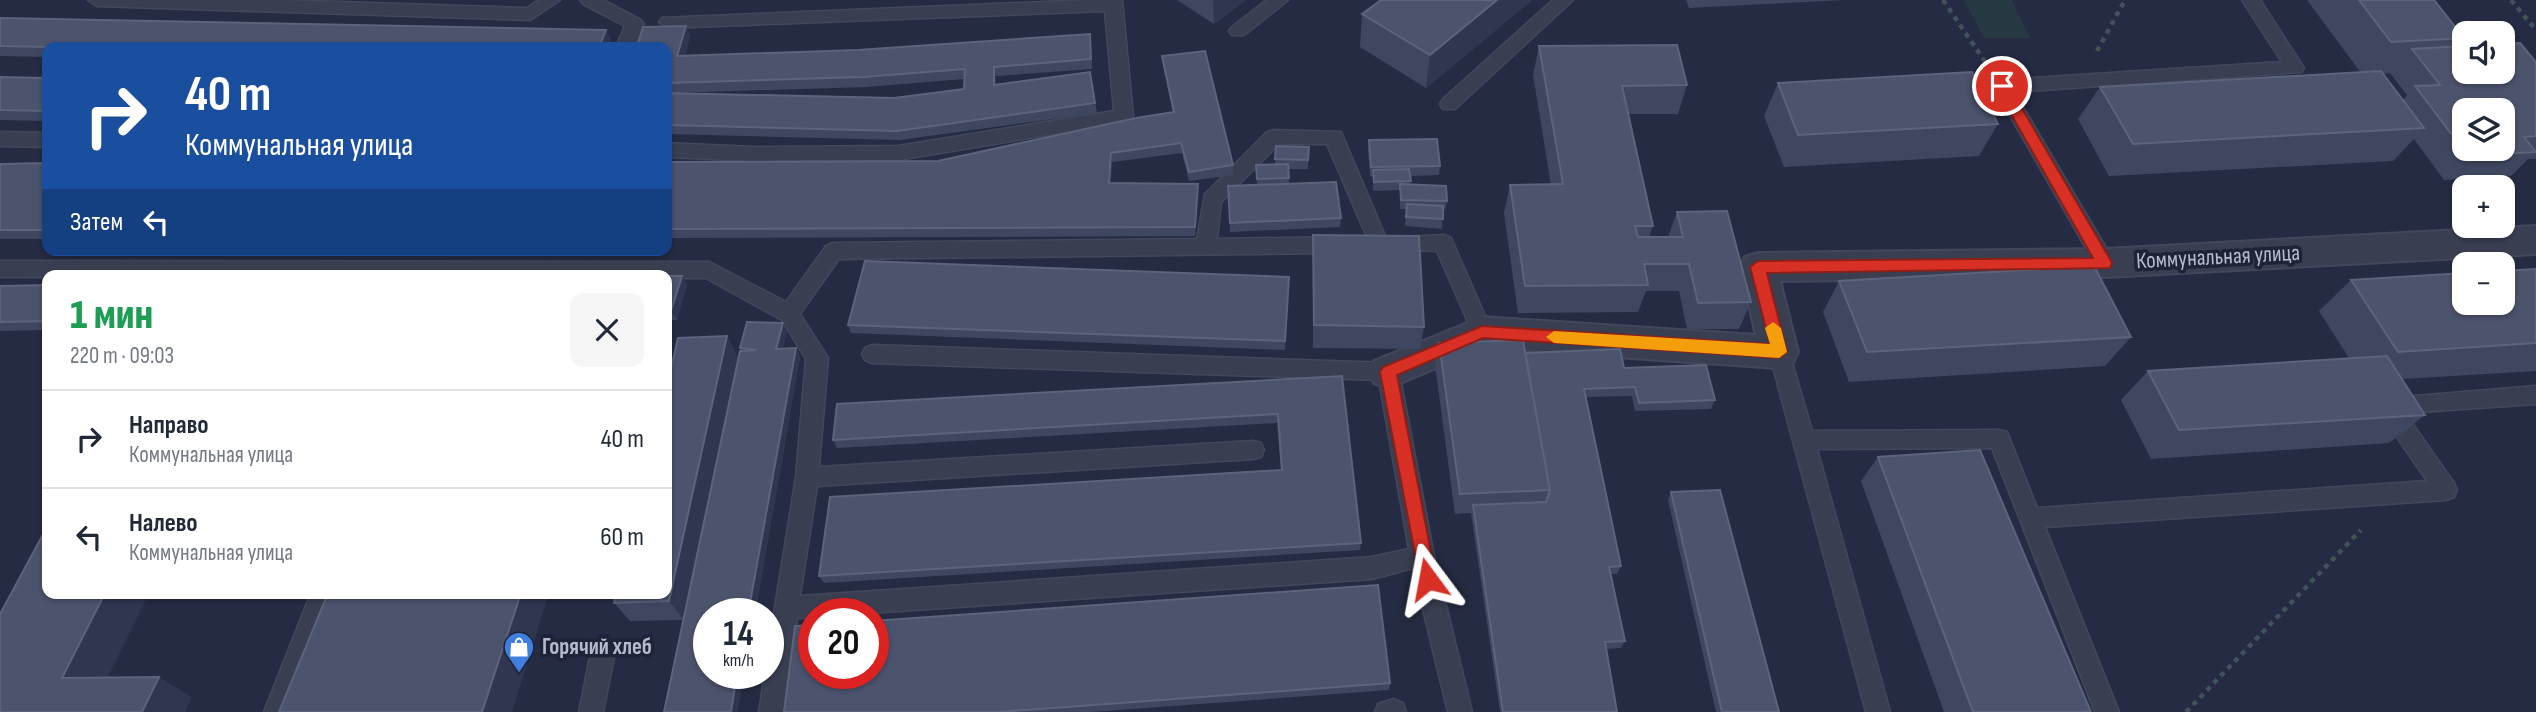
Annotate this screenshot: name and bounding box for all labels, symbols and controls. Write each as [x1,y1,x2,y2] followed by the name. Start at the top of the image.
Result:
[2452,21,2515,315] map controls
[2452,21,2515,84] button: sound
[1972,56,2032,116] pin
[185,66,271,125] text: 40 m
[1983,67,2021,105] icon: arrive
[70,70,161,161] icon: right
[2452,98,2515,161] button: layers
[185,126,413,165] text: Коммунальная улица
[2452,175,2515,238] button: +
[137,203,175,241] icon: left
[70,207,123,238] text: Затем
[2135,239,2301,275] street label: Коммунальная улица
[2452,252,2515,315] button: −
[70,290,153,341] text: 1 мин
[570,293,644,367] button: close
[70,342,174,370] text: 220 m · 09:03
[129,410,208,441] text: Направо
[70,420,108,458] icon: right
[601,424,644,455] text: 40 m
[129,441,293,469] text: Коммунальная улица
[129,508,198,539] text: Налево
[70,518,108,556] icon: left
[600,522,644,553] text: 60 m
[129,539,293,567] text: Коммунальная улица
[1391,542,1465,616] position arrow
[798,598,889,689] speed limit sign: 20
[723,613,754,656] text: 14
[502,630,536,674] shop icon: Горячий хлеб
[542,633,652,661] place label: Горячий хлеб
[723,650,754,671] text: km/h

